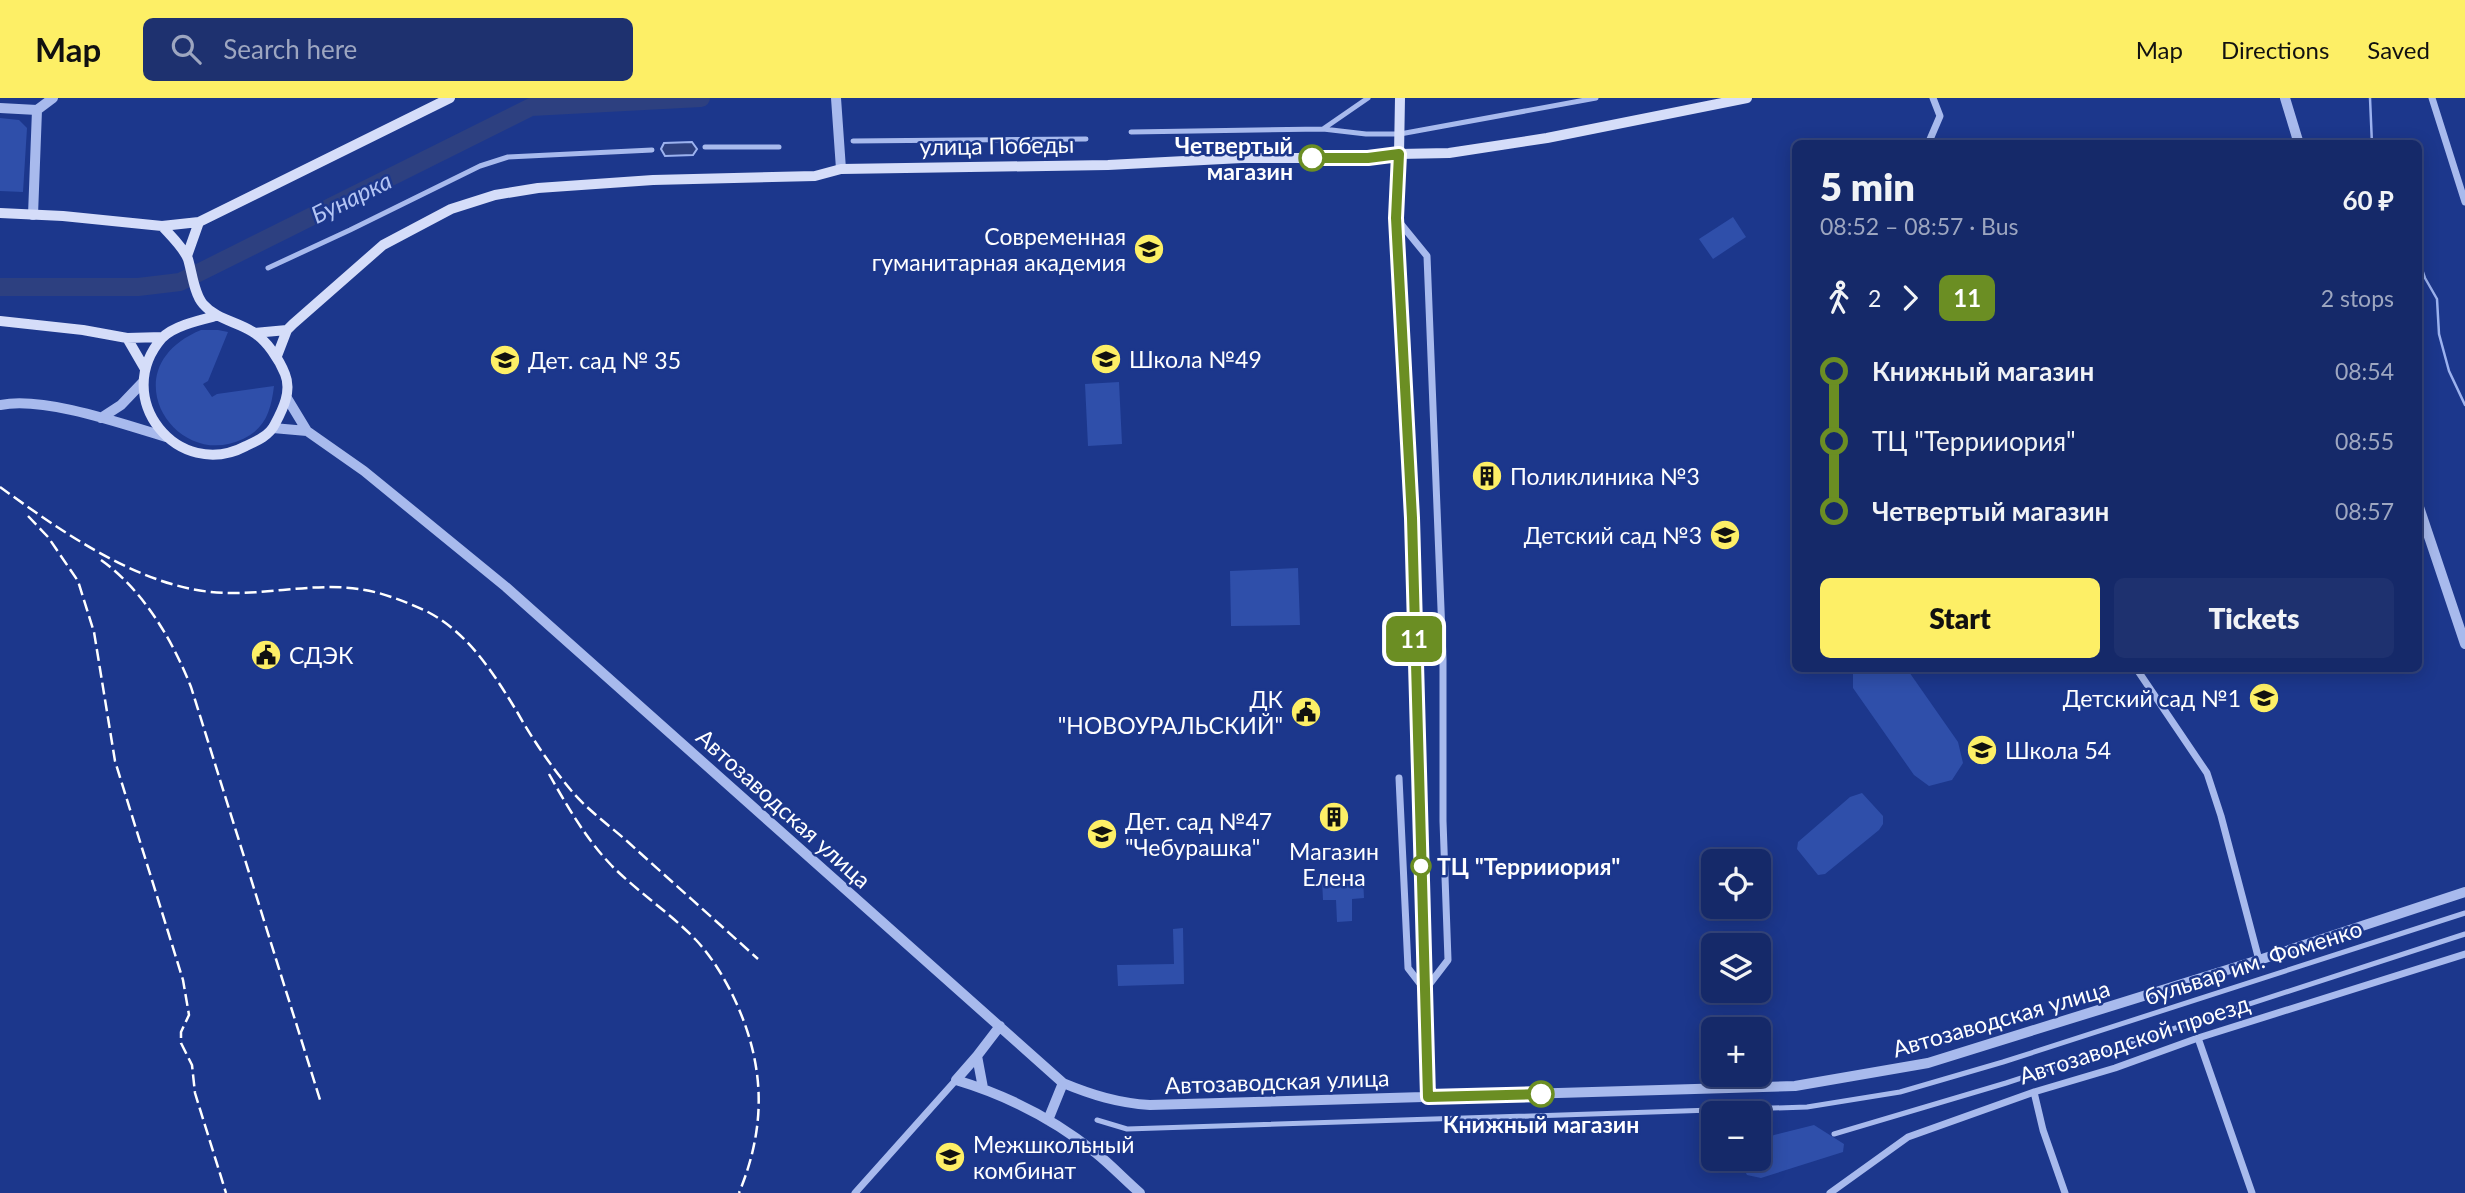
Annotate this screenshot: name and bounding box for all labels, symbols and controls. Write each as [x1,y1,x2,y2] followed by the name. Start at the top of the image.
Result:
[143,18,633,81] search box
[35,29,101,69] text: Map
[167,30,205,68] icon: search
[223,33,357,65] text: Search here
[2136,35,2183,64] text: Map
[2221,35,2329,64] text: Directions
[2367,35,2430,64] text: Saved
[919,130,1075,160] street label: улица Победы
[1175,131,1293,185] place label: Четвертый магазин
[1299,145,1325,171] marker: Четвертый магазин
[1820,163,1915,209] text: 5 min
[306,165,396,229] water label: Бунарка
[2342,184,2394,216] text: 60 ₽
[1820,212,2019,240] text: 08:52 – 08:57 · Bus
[872,222,1126,276] place label: Современная гуманитарная академия
[1132,232,1166,266] school or university icon: Современная гуманитарная академия
[1820,279,1858,317] icon: walk
[1891,279,1929,317] icon: forward
[1953,283,1981,312] text: 11
[1868,284,1881,312] text: 2
[2321,284,2394,312] text: 2 stops
[1089,342,1123,376] school or university icon: Школа №49
[488,343,522,377] school or university icon: Дет. сад № 35
[1129,345,1262,373] place label: Школа №49
[528,346,681,374] place label: Дет. сад № 35
[1872,355,2094,387] text: Книжный магазин
[2335,357,2394,385] text: 08:54
[1872,425,2076,457] text: ТЦ "Террииория"
[2335,427,2394,455] text: 08:55
[1470,459,1504,493] building icon: Поликлиника №3
[1510,462,1700,490] place label: Поликлиника №3
[1872,495,2109,527] text: Четвертый магазин
[2335,497,2394,525] text: 08:57
[1708,518,1742,552] school or university icon: Детский сад №3
[1524,521,1702,549] place label: Детский сад №3
[1820,578,2100,658] button: Start
[2114,578,2394,658] button: Tickets
[1382,616,1446,662] line badge: 11
[1400,624,1428,653] text: 11
[249,638,283,672] public building icon: СДЭК
[289,641,354,669] place label: СДЭК
[2247,681,2281,715] school or university icon: Детский сад №1
[2063,684,2241,712] place label: Детский сад №1
[1058,685,1284,739] place label: ДК "НОВОУРАЛЬСКИЙ"
[1289,695,1323,729] public building icon: ДК "НОВОУРАЛЬСКИЙ"
[691,722,877,894] street label: Автозаводская улица
[1965,733,1999,767] school or university icon: Школа 54
[2005,736,2111,764] place label: Школа 54
[1317,800,1351,834] building icon: Магазин Елена
[1125,807,1272,861] place label: Дет. сад №47 "Чебурашка"
[1085,817,1119,851] school or university icon: Дет. сад №47 "Чебурашка"
[1289,837,1379,891] place label: Магазин Елена
[1701,849,1771,1171] map controls
[1701,849,1771,919] button: locate
[1437,852,1620,880] place label: ТЦ "Террииория"
[1411,856,1431,876] marker: ТЦ "Террииория"
[2141,914,2365,1010] street label: бульвар им. Фоменко
[1701,933,1771,1003] button: layers
[1889,974,2113,1062] street label: Автозаводская улица
[2015,989,2253,1089] street label: Автозаводской проезд
[1701,1017,1771,1087] button: +
[1164,1063,1390,1099] street label: Автозаводская улица
[1528,1081,1554,1107] marker: Книжный магазин
[1701,1101,1771,1171] button: −
[1443,1110,1639,1138] place label: Книжный магазин
[973,1130,1134,1184] place label: Межшкольный комбинат
[933,1140,967,1174] school or university icon: Межшкольный комбинат

